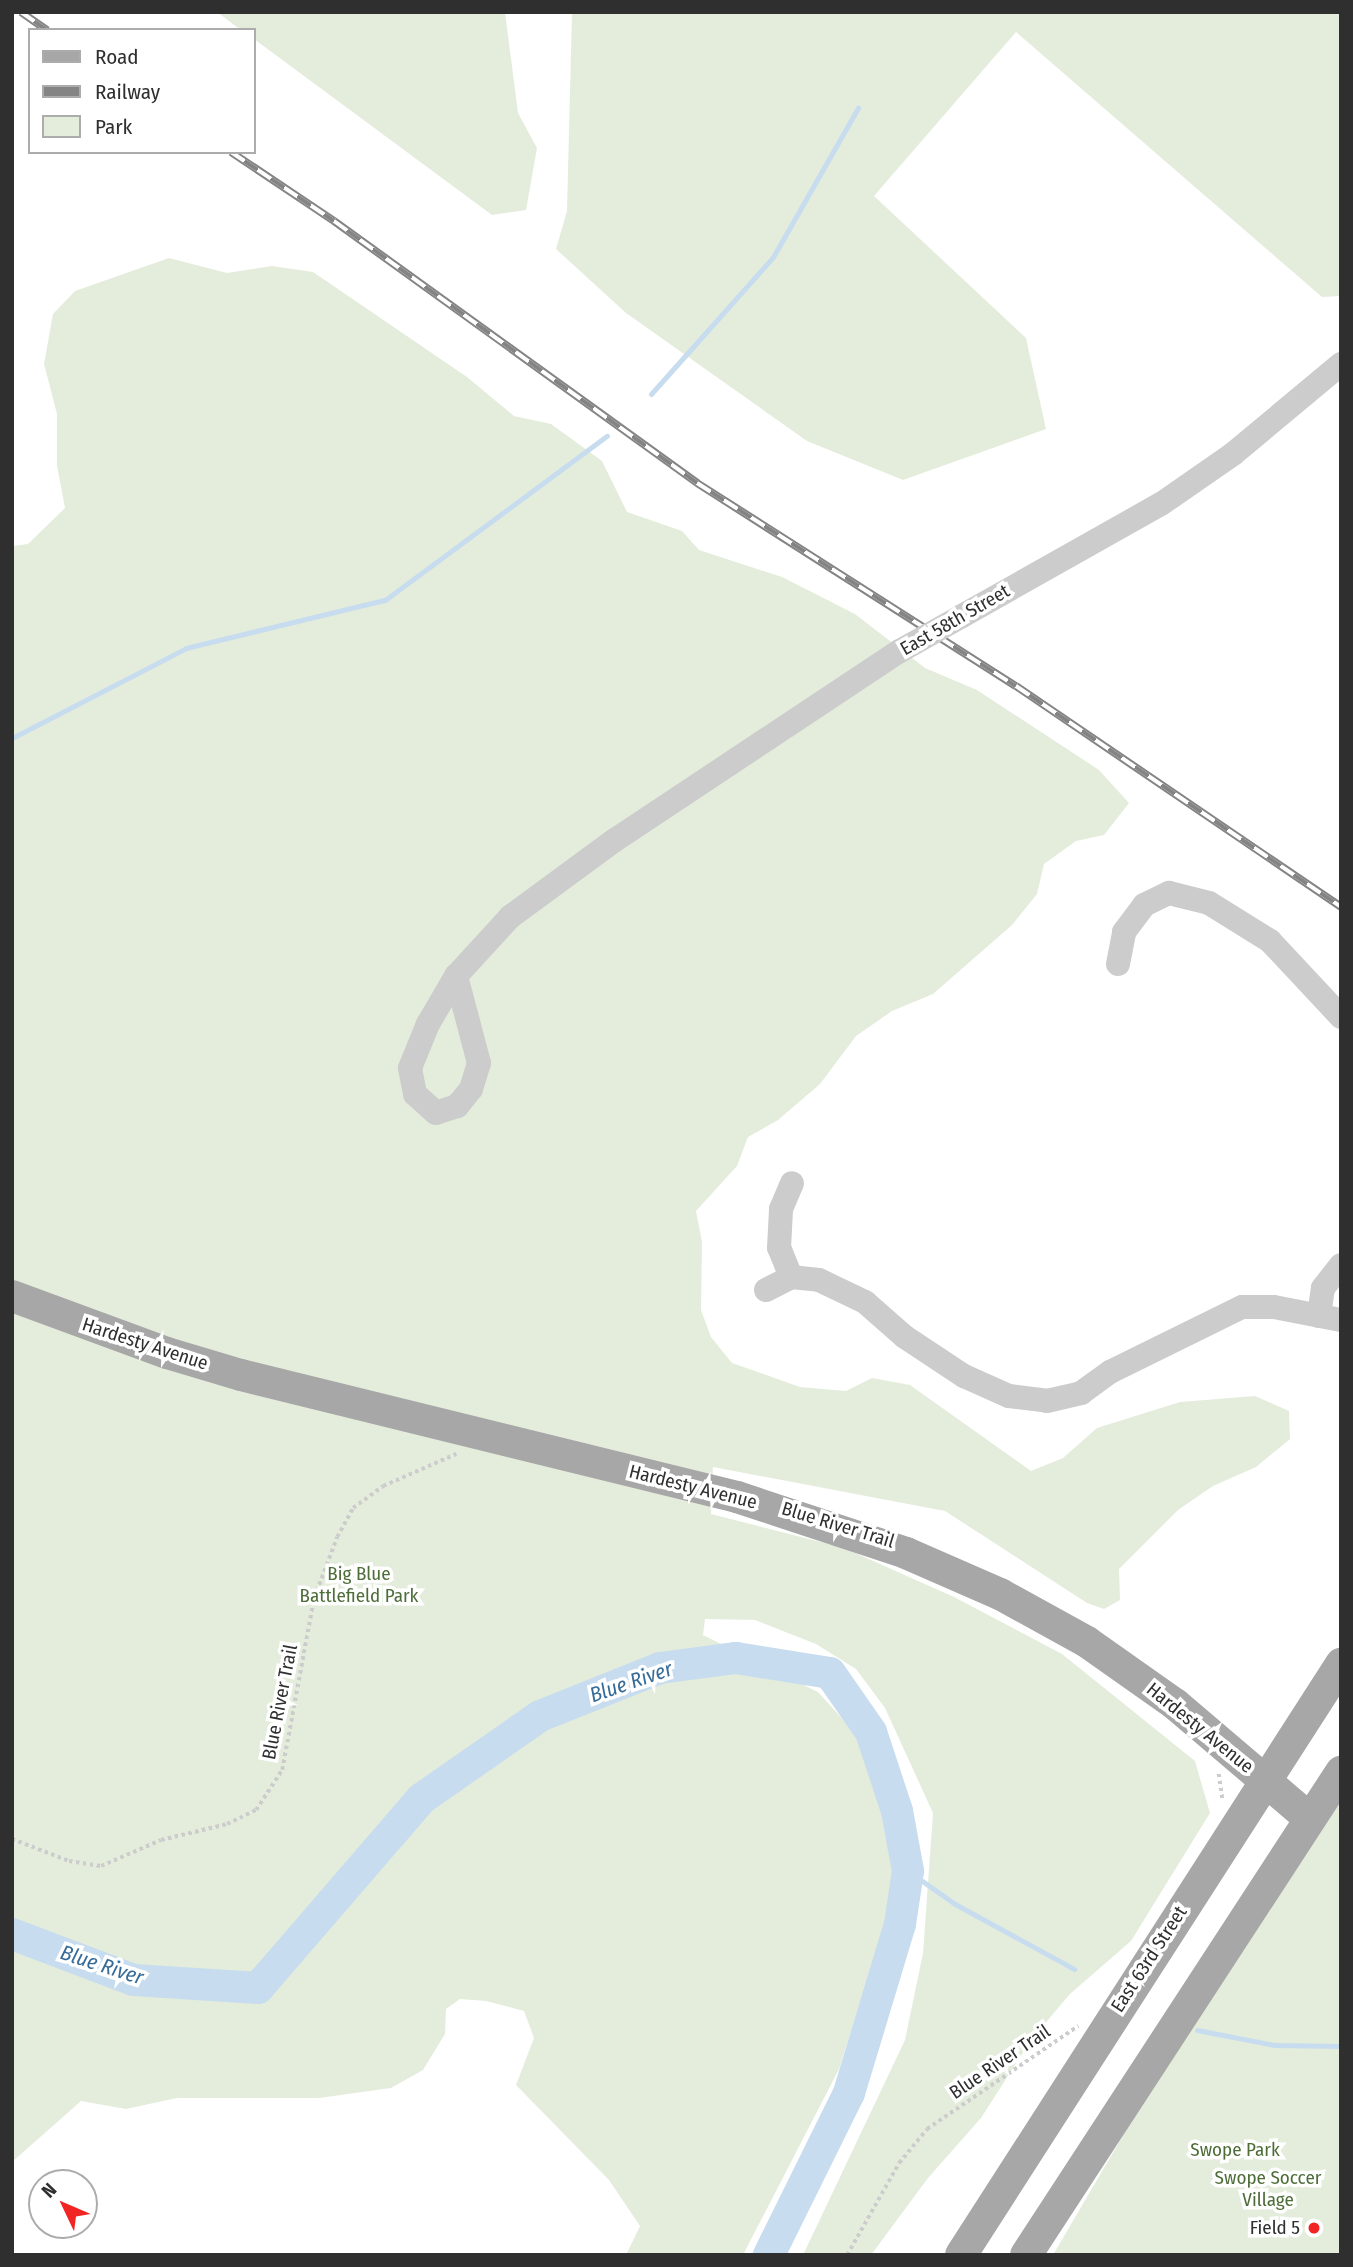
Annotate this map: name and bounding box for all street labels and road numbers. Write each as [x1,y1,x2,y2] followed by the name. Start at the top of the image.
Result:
[896,580,1014,660] street label: East 58th Street
[79,1313,211,1375] street label: Hardesty Avenue
[627,1460,759,1514] street label: Hardesty Avenue
[779,1497,897,1553] street label: Blue River Trail
[258,1643,302,1761] street label: Blue River Trail
[1142,1678,1258,1778] street label: Hardesty Avenue
[1106,1902,1192,2016] street label: East 63rd Street
[945,2020,1055,2104] street label: Blue River Trail

